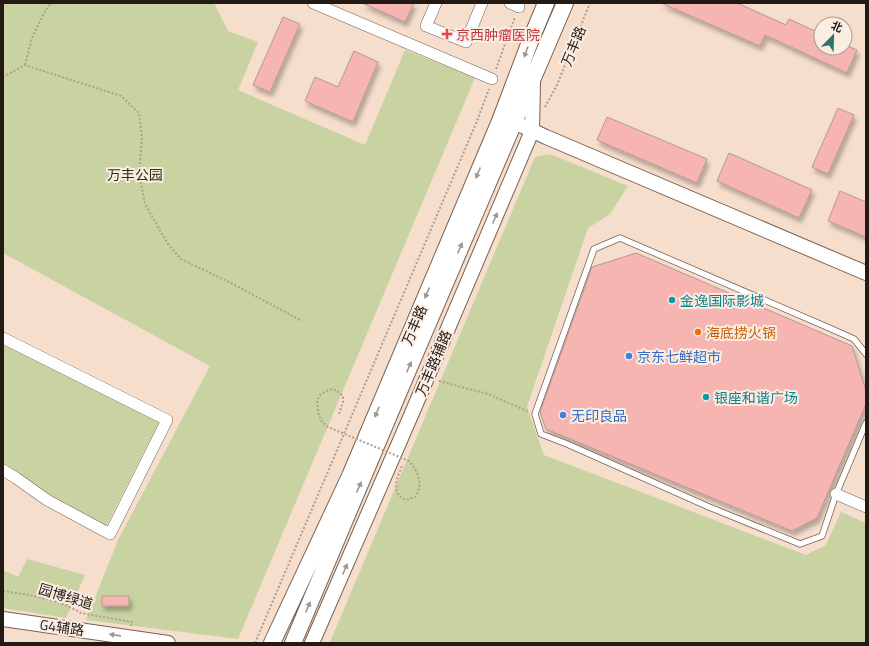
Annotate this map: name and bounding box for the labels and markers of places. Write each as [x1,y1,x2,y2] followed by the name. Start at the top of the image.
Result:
[456,24,540,45] place label: 京西肿瘤医院
[441,28,453,40] marker: 京西肿瘤医院
[680,290,764,311] place label: 金逸国际影城
[667,295,677,305] marker: 金逸国际影城
[706,322,776,343] place label: 海底捞火锅
[693,327,703,337] marker: 海底捞火锅
[637,346,721,367] place label: 京东七鲜超市
[624,351,634,361] marker: 京东七鲜超市
[714,387,798,408] place label: 银座和谐广场
[701,392,711,402] marker: 银座和谐广场
[571,405,627,426] place label: 无印良品
[558,410,568,420] marker: 无印良品

